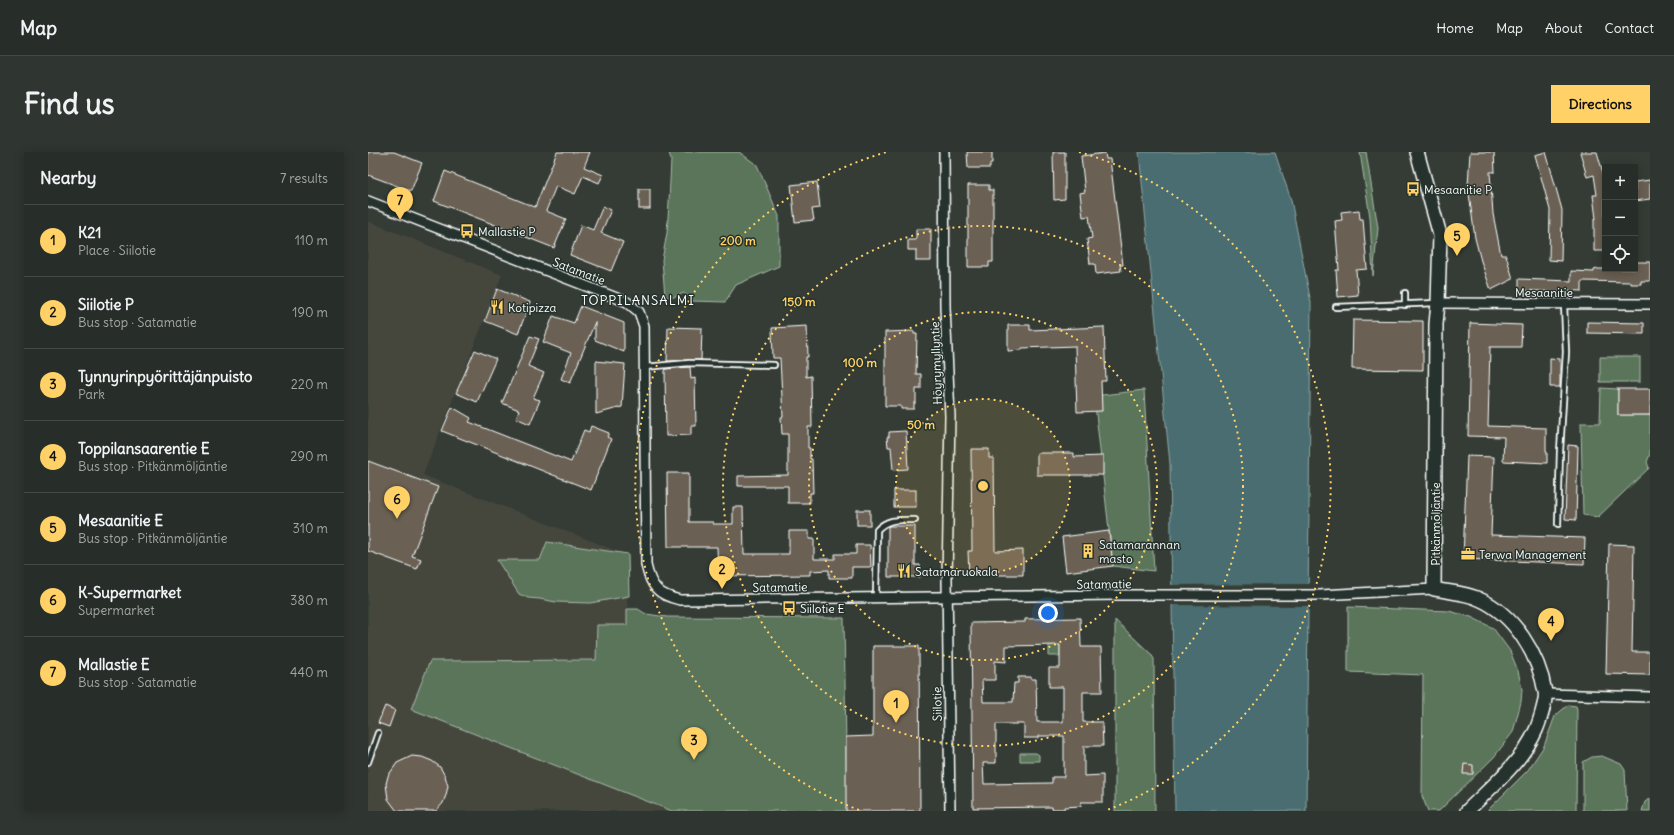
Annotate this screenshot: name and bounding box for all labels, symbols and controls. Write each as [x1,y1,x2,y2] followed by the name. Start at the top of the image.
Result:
[20,16,57,40] text: Map
[1436,19,1474,37] text: Home
[1496,19,1523,37] text: Map
[1545,19,1583,37] text: About
[1605,19,1654,37] text: Contact
[1551,85,1650,123] button: Directions
[24,86,115,122] text: Find us
[1602,164,1638,272] map controls
[1602,164,1638,200] button: +
[40,167,96,189] text: Nearby
[280,170,328,187] text: 7 results
[1405,181,1421,197] bus stop icon: Mesaanitie P
[1424,182,1492,197] place label: Mesaanitie P
[387,187,413,220] pin: 7
[1602,200,1638,236] button: −
[78,223,101,242] text: K21
[459,223,475,239] bus stop icon: Mallastie P
[1444,223,1470,256] pin: 5
[478,224,535,239] place label: Mallastie P
[50,232,56,249] text: 1
[295,232,328,249] text: 110 m
[720,233,756,248] text: 200 m
[1602,236,1638,272] button: locate
[78,242,156,259] text: Place · Siilotie
[551,254,607,288] street label: Satamatie
[1515,285,1573,300] street label: Mesaanitie
[581,292,695,309] district label: TOPPILANSALMI
[783,294,816,309] text: 150 m
[78,295,134,314] text: Siilotie P
[489,299,505,315] restaurant icon: Kotipizza
[508,300,557,315] place label: Kotipizza
[49,304,57,321] text: 2
[292,304,328,321] text: 190 m
[78,314,197,331] text: Bus stop · Satamatie
[927,321,945,405] street label: Höyrymyllyntie
[843,355,877,370] text: 100 m
[78,367,253,386] text: Tynnyrinpyörittäjänpuisto
[49,376,57,393] text: 3
[291,376,328,393] text: 220 m
[78,386,105,403] text: Park
[907,417,936,432] text: 50 m
[78,439,209,458] text: Toppilansaarentie E
[49,448,57,465] text: 4
[290,448,328,465] text: 290 m
[78,458,227,475] text: Bus stop · Pitkänmöljäntie
[976,479,990,493] centre of rings
[1428,482,1443,566] street label: Pitkänmöljäntie
[384,486,410,519] pin: 6
[78,511,163,530] text: Mesaanitie E
[49,520,57,537] text: 5
[293,520,328,537] text: 310 m
[78,530,227,547] text: Bus stop · Pitkänmöljäntie
[1099,537,1180,566] place label: Satamarannan masto
[1080,543,1096,559] building icon: Satamarannan masto
[1460,546,1476,562] office icon: Terwa Management
[1479,547,1586,562] place label: Terwa Management
[709,556,735,589] pin: 2
[896,563,912,579] restaurant icon: Satamaruokala
[915,564,998,579] place label: Satamaruokala
[1076,576,1132,592] street label: Satamatie
[752,579,808,595] street label: Satamatie
[78,583,181,602] text: K-Supermarket
[49,592,57,609] text: 6
[290,592,328,609] text: 380 m
[781,600,797,616] bus stop icon: Siilotie E
[800,601,845,616] place label: Siilotie E
[78,602,155,619] text: Supermarket
[1038,603,1058,623] your location
[1538,608,1564,641] pin: 4
[78,655,150,674] text: Mallastie E
[50,664,56,681] text: 7
[290,664,328,681] text: 440 m
[78,674,197,691] text: Bus stop · Satamatie
[929,687,945,721] street label: Siilotie
[883,690,909,723] pin: 1
[681,727,707,760] pin: 3

